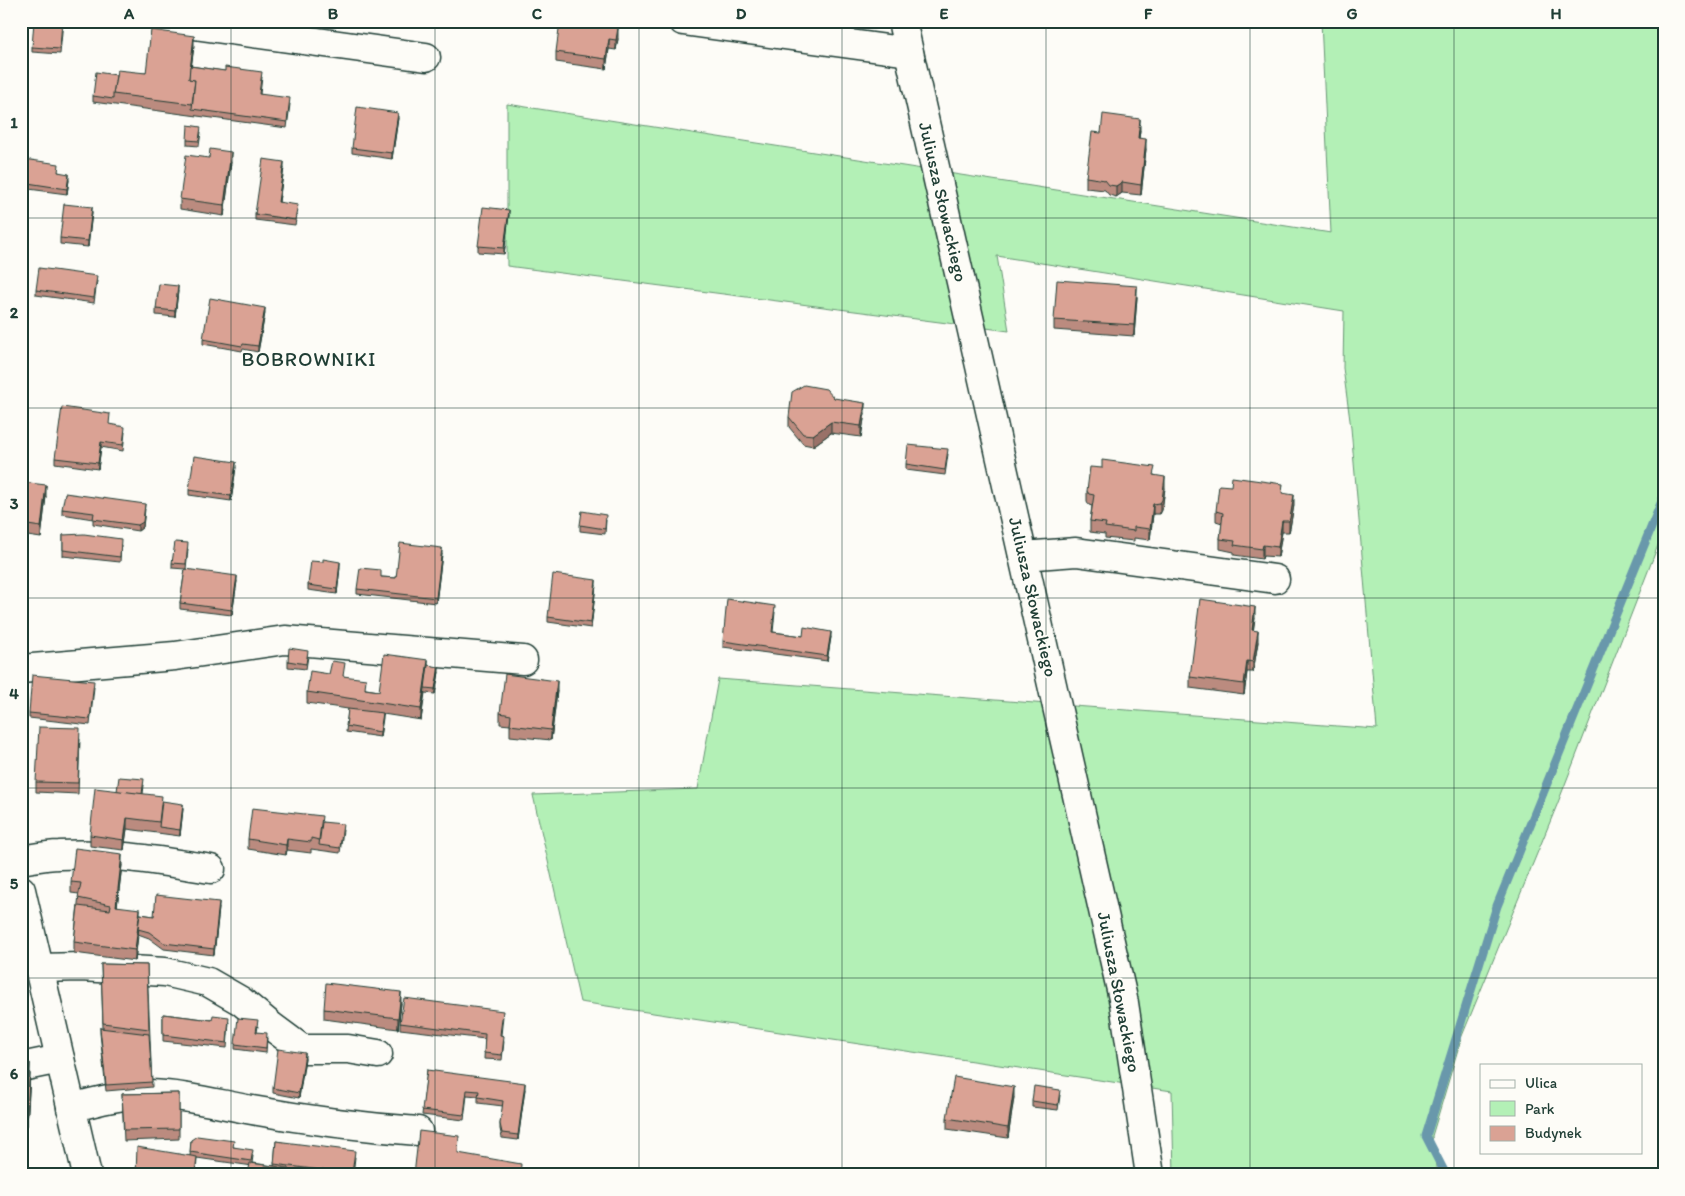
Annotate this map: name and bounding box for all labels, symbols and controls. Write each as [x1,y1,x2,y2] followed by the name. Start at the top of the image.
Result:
[123,4,135,23] text: A
[328,4,339,23] text: B
[532,4,543,23] text: C
[736,4,747,23] text: D
[940,4,949,23] text: E
[1144,4,1153,23] text: F
[1346,4,1358,23] text: G
[1550,4,1562,23] text: H
[10,113,18,132] text: 1
[914,120,972,284] street label: Juliusza Słowackiego
[10,303,19,322] text: 2
[241,347,377,371] district label: BOBROWNIKI
[10,494,19,513] text: 3
[1004,515,1062,679] street label: Juliusza Słowackiego
[9,684,19,703] text: 4
[10,874,19,893] text: 5
[1093,910,1145,1074] street label: Juliusza Słowackiego
[10,1064,19,1083] text: 6
[1480,1064,1642,1154] legend
[1525,1074,1558,1092] text: Ulica
[1525,1100,1555,1118] text: Park
[1525,1124,1582,1142] text: Budynek

